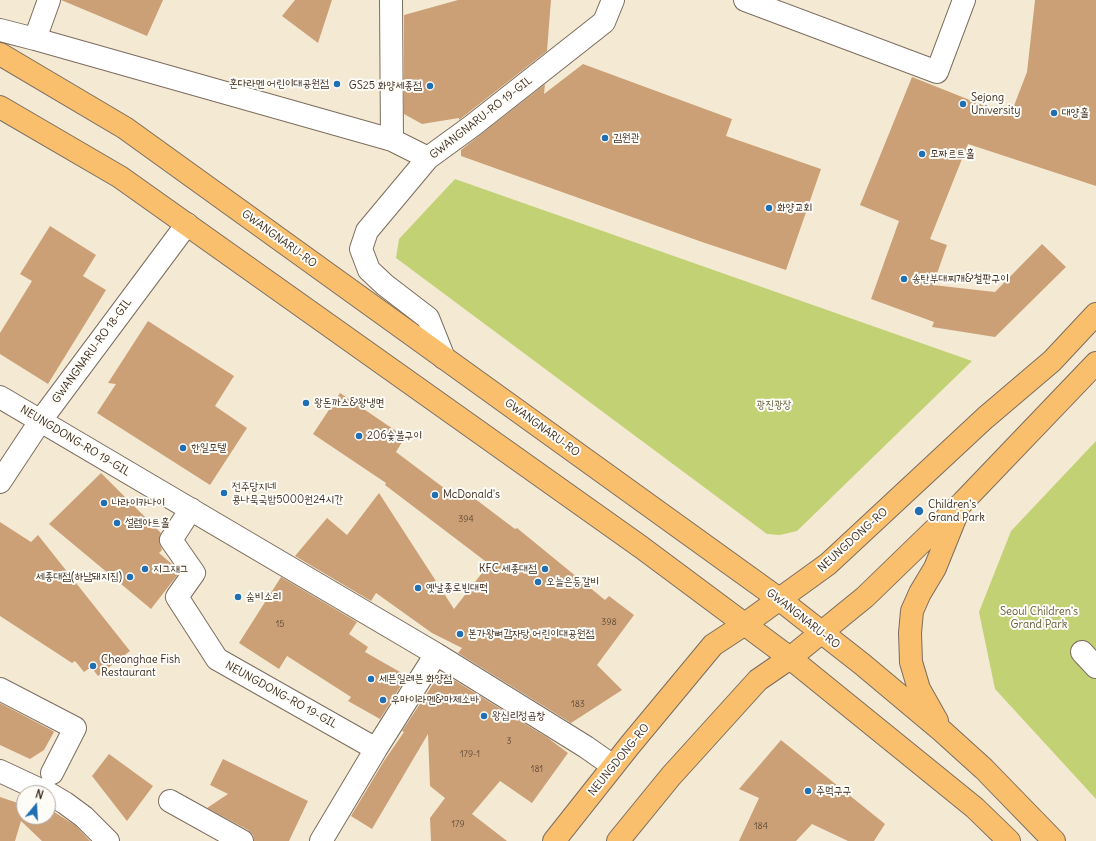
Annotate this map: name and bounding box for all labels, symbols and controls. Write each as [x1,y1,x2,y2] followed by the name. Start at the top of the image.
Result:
[427,74,535,162] street label: GWANGNARU-RO 19-GIL
[229,77,329,91] place label: 혼다라멘 어린이대공원점
[332,79,342,89] marker: 혼다라멘 어린이대공원점
[349,79,422,93] place label: GS25 화양세종점
[425,81,435,91] marker: GS25 화양세종점
[971,91,1020,117] place label: Sejong University
[958,99,968,109] marker: Sejong University
[1062,106,1089,120] place label: 대양홀
[1049,108,1059,118] marker: 대양홀
[613,131,640,145] place label: 김원관
[600,133,610,143] marker: 김원관
[930,147,974,161] place label: 모짜르트홀
[917,149,927,159] marker: 모짜르트홀
[777,201,812,215] place label: 화양교회
[764,203,774,213] marker: 화양교회
[239,207,319,271] street label: GWANGNARU-RO
[912,272,1009,286] place label: 송탄부대찌개&철판구이
[899,274,909,284] marker: 송탄부대찌개&철판구이
[50,296,134,406] street label: GWANGNARU-RO 18-GIL
[314,396,384,410] place label: 왕돈까스&왕냉면
[502,396,582,460] street label: GWANGNARU-RO
[301,398,311,408] marker: 왕돈까스&왕냉면
[756,398,792,412] park label: 광진광장
[18,403,132,479] street label: NEUNGDONG-RO 19-GIL
[367,429,422,443] place label: 206숯불구이
[354,431,364,441] marker: 206숯불구이
[191,441,226,455] place label: 한일모텔
[178,443,188,453] marker: 한일모텔
[232,480,343,506] place label: 전주당지네 콩나묵국밥5000원24시간
[219,488,229,498] marker: 전주당지네 콩나묵국밥5000원24시간
[443,488,500,502] place label: McDonald's
[430,490,440,500] marker: McDonald's
[112,496,165,510] place label: 나라이카나이
[99,498,109,508] marker: 나라이카나이
[928,498,985,524] place label: Children's Grand Park
[815,505,891,575] street label: NEUNGDONG-RO
[913,505,925,517] marker: Children's Grand Park
[458,514,474,524] house number: 394
[125,516,169,530] place label: 설렘아트홀
[112,518,122,528] marker: 설렘아트홀
[153,562,188,576] place label: 지그재그
[479,562,537,576] place label: KFC 세종대점
[140,564,150,574] marker: 지그재그
[540,564,550,574] marker: KFC 세종대점
[36,570,122,584] place label: 세종대점(하남돼지집)
[125,572,135,582] marker: 세종대점(하남돼지집)
[546,575,599,589] place label: 오늘은등갈비
[533,577,543,587] marker: 오늘은등갈비
[426,581,488,595] place label: 옛날종로빈대떡
[413,583,423,593] marker: 옛날종로빈대떡
[764,586,842,652] street label: GWANGNARU-RO
[246,590,281,604] place label: 숨비소리
[233,592,243,602] marker: 숨비소리
[1000,605,1078,631] park label: Seoul Children's Grand Park
[601,617,617,627] house number: 398
[276,619,284,629] house number: 15
[468,627,595,641] place label: 본가왕뼈감자탕 어린이대공원점
[455,629,465,639] marker: 본가왕뼈감자탕 어린이대공원점
[101,653,180,679] place label: Cheonghae Fish Restaurant
[223,659,339,731] street label: NEUNGDONG-RO 19-GIL
[88,661,98,671] marker: Cheonghae Fish Restaurant
[379,672,452,686] place label: 세븐일레븐 화양점
[366,674,376,684] marker: 세븐일레븐 화양점
[391,693,479,707] place label: 우마이라멘&마제소바
[378,695,388,705] marker: 우마이라멘&마제소바
[571,699,585,709] house number: 183
[492,709,545,723] place label: 왕십리정곱창
[479,711,489,721] marker: 왕십리정곱창
[586,721,652,799] street label: NEUNGDONG-RO
[506,736,512,746] house number: 3
[460,749,480,759] house number: 179-1
[531,764,543,774] house number: 181
[816,784,851,798] place label: 주먹구구
[16,785,56,825] north arrow
[803,786,813,796] marker: 주먹구구
[34,787,45,802] text: N
[451,819,465,829] house number: 179
[754,821,768,831] house number: 184

